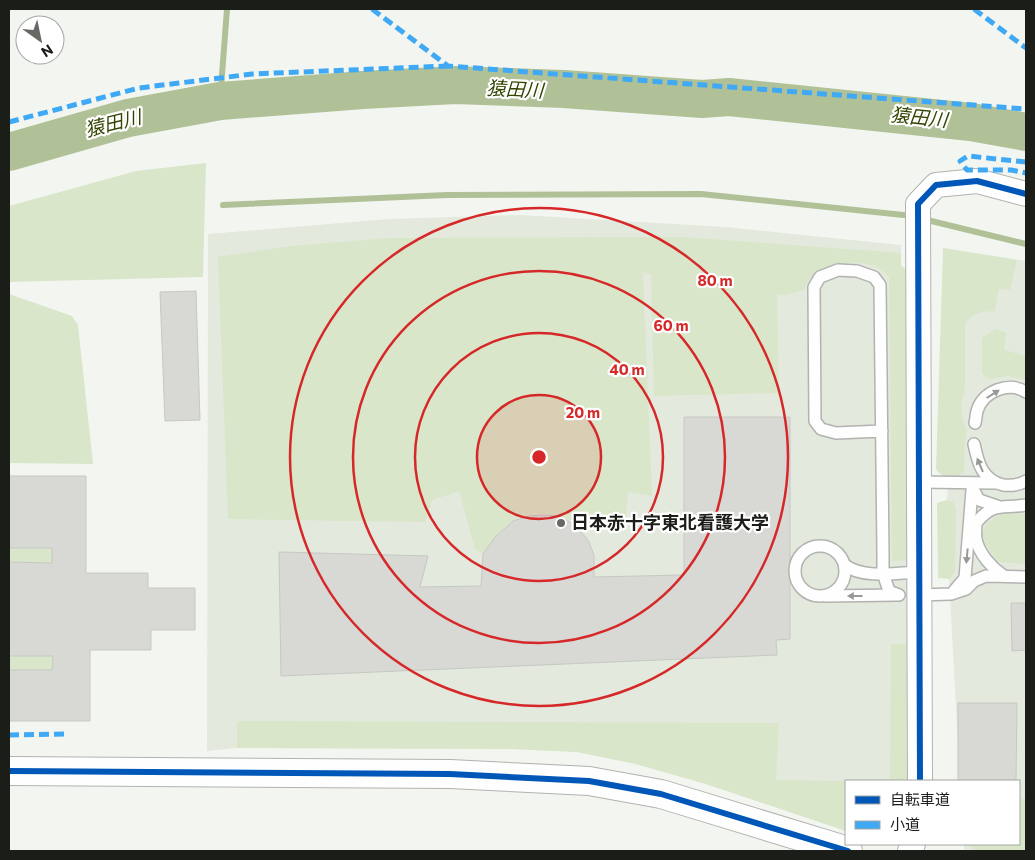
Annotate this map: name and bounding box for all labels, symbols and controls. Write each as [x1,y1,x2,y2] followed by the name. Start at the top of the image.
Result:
[15,15,65,65] north arrow
[38,41,56,61] text: N
[486,76,546,102] water label: 猿田川
[889,102,951,131] water label: 猿田川
[82,104,145,141] water label: 猿田川
[697,271,733,289] text: 80 m
[653,316,689,334] text: 60 m
[609,360,645,378] text: 40 m
[986,389,999,398] one-way arrow
[566,403,600,421] text: 20 m
[530,448,548,466] centre of rings
[976,458,984,472] one-way arrow
[571,511,769,533] place label: 日本赤十字東北看護大学
[555,517,567,529] marker: 日本赤十字東北看護大学
[962,548,970,564] one-way arrow
[847,592,863,600] one-way arrow
[845,780,1020,845] legend
[890,790,950,808] text: 自転車道
[890,815,920,833] text: 小道

